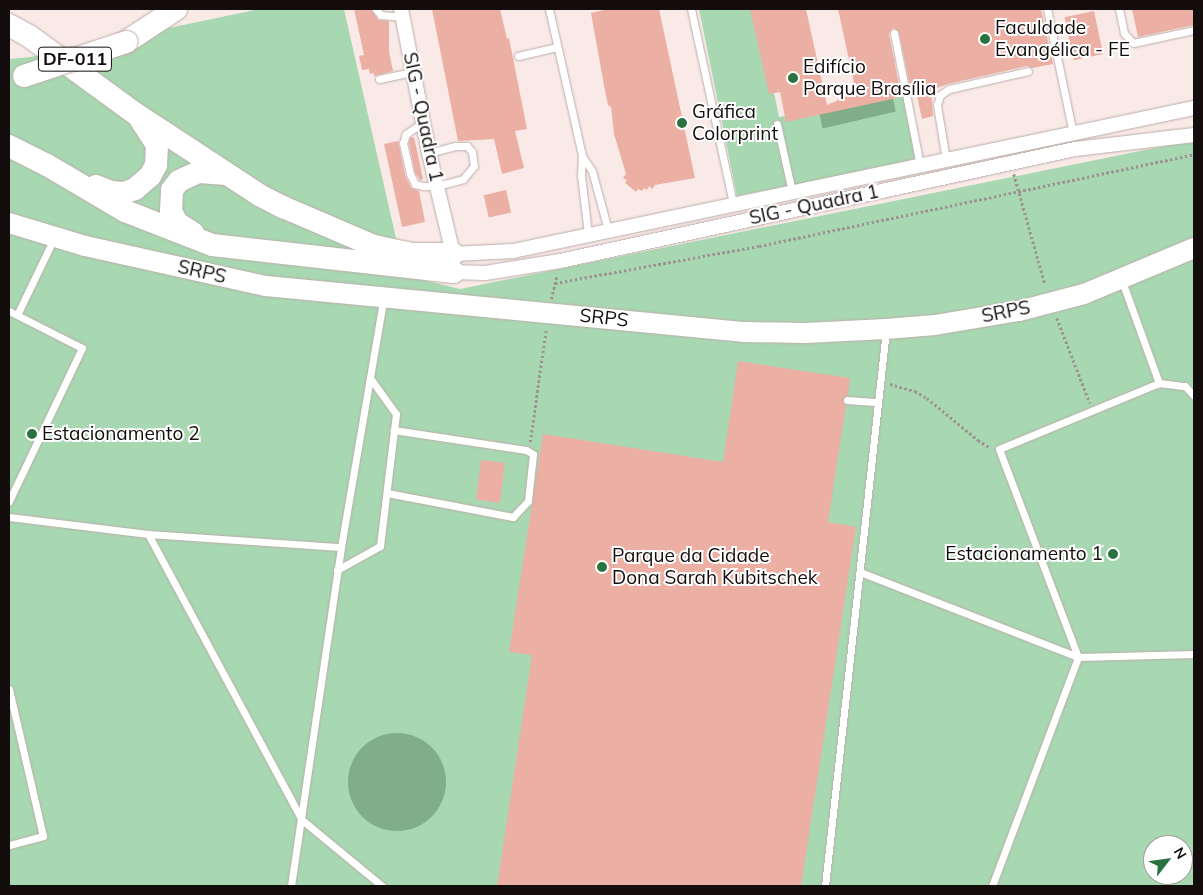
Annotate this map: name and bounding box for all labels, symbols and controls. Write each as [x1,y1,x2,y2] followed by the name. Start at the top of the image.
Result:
[995,17,1130,61] place label: Faculdade Evangélica - FE
[979,33,991,45] marker: Faculdade Evangélica - FE
[38,44,112,74] road number: DF-011
[398,50,448,184] street label: SIG - Quadra 1
[803,56,936,100] place label: Edifício Parque Brasília
[787,72,799,84] marker: Edifício Parque Brasília
[692,101,778,145] place label: Gráfica Colorprint
[676,117,688,129] marker: Gráfica Colorprint
[747,180,881,230] street label: SIG - Quadra 1
[175,255,229,289] street label: SRPS
[980,296,1032,328] street label: SRPS
[578,304,630,332] street label: SRPS
[42,423,200,445] place label: Estacionamento 2
[26,428,38,440] marker: Estacionamento 2
[945,543,1103,565] place label: Estacionamento 1
[612,545,818,589] place label: Parque da Cidade Dona Sarah Kubitschek
[1107,548,1119,560] marker: Estacionamento 1
[596,561,608,573] marker: Parque da Cidade Dona Sarah Kubitschek
[1143,835,1193,885] north arrow
[1170,844,1191,862] text: N

